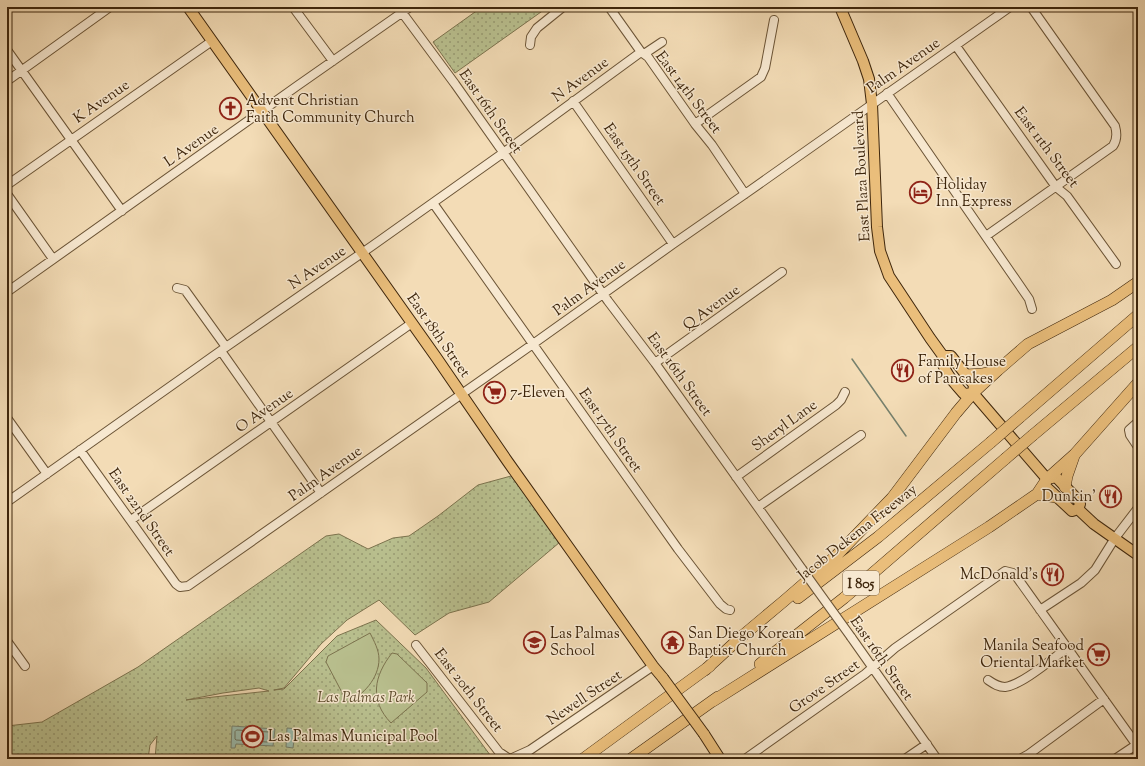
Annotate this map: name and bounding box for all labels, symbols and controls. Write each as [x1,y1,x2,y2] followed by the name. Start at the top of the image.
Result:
[863,33,945,99] street label: Palm Avenue
[650,47,726,139] street label: East 14th Street
[548,53,613,108] street label: N Avenue
[453,65,527,158] street label: East 16th Street
[70,75,134,129] street label: K Avenue
[246,91,415,129] place label: Advent Christian Faith Community Church
[217,96,243,122] church icon: Advent Christian Faith Community Church
[1008,103,1083,193] street label: East 11th Street
[849,109,876,242] street label: East Plaza Boulevard
[598,119,670,210] street label: East 15th Street
[160,120,223,173] street label: L Avenue
[936,175,1012,213] place label: Holiday Inn Express
[908,180,934,206] hotel icon: Holiday Inn Express
[285,241,351,295] street label: N Avenue
[549,255,630,322] street label: Palm Avenue
[679,280,745,336] street label: Q Avenue
[401,289,475,382] street label: East 18th Street
[641,329,716,421] street label: East 16th Street
[918,352,1006,390] place label: Family House of Pancakes
[889,357,915,383] restaurant icon: Family House of Pancakes
[482,379,508,405] supermarket icon: 7-Eleven
[510,383,566,404] place label: 7-Eleven
[232,384,298,439] street label: O Avenue
[573,384,647,477] street label: East 17th Street
[748,395,822,457] street label: Sheryl Lane
[285,441,367,507] street label: Palm Avenue
[103,465,179,561] street label: East 22nd Street
[793,480,922,587] street label: Jacob Dekema Freeway
[1098,483,1124,509] restaurant icon: Dunkin'
[1042,487,1096,508] place label: Dunkin'
[1040,561,1066,587] restaurant icon: McDonald's
[960,565,1038,586] place label: McDonald's
[843,571,879,595] road number: I 805
[844,612,918,705] street label: East 16th Street
[550,624,620,662] place label: Las Palmas School
[688,624,805,662] place label: San Diego Korean Baptist Church
[521,629,547,655] school or university icon: Las Palmas School
[660,629,686,655] temple icon: San Diego Korean Baptist Church
[980,636,1085,674] place label: Manila Seafood Oriental Market
[1086,641,1112,667] supermarket icon: Manila Seafood Oriental Market
[428,645,507,737] street label: East 20th Street
[785,655,864,719] street label: Grove Street
[543,665,627,731] street label: Newell Street
[317,688,415,709] park label: Las Palmas Park
[239,723,265,749] sports icon: Las Palmas Municipal Pool
[268,727,438,748] place label: Las Palmas Municipal Pool

